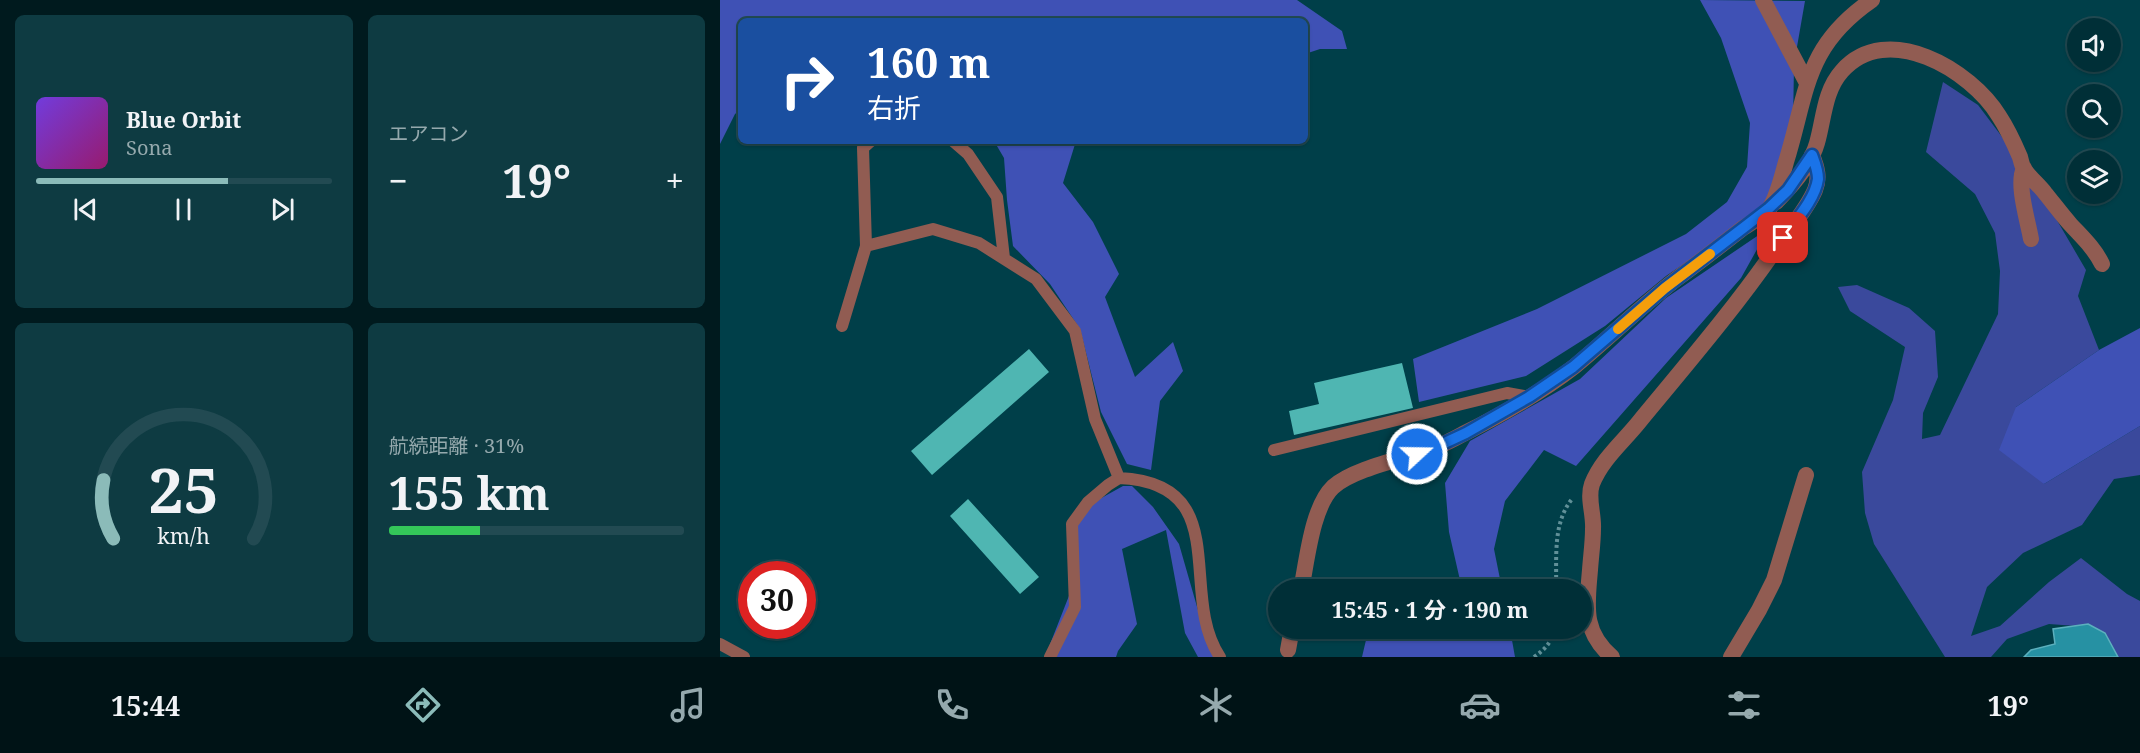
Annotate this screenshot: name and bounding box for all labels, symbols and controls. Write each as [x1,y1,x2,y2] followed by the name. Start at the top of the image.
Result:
[2067,18,2121,204] map controls
[2067,18,2121,72] button: sound
[867,33,991,90] text: 160 m
[768,42,846,120] icon: right
[2067,84,2121,138] button: search
[867,89,921,126] text: 右折
[126,104,241,134] text: Blue Orbit
[389,120,469,147] text: エアコン
[126,134,173,161] text: Sona
[502,150,571,211] text: 19°
[2067,150,2121,204] button: layers
[389,158,408,203] text: −
[666,158,684,203] text: +
[69,193,102,226] icon: previous
[167,193,200,226] icon: pause
[266,193,299,226] icon: next
[1757,212,1808,263] pin
[1766,221,1799,254] icon: arrive
[1385,422,1449,486] position arrow
[389,432,524,459] text: 航続距離 · 31%
[148,446,219,531] text: 25
[389,462,550,523] text: 155 km
[157,522,210,551] text: km/h
[738,561,816,639] speed limit sign: 30
[1331,594,1529,624] text: 15:45 · 1 分 · 190 m
[402,684,444,726] icon: directions
[667,684,709,726] icon: music
[931,684,973,726] icon: phone
[1195,684,1237,726] icon: climate
[1459,684,1501,726] icon: car
[1723,684,1765,726] icon: filters
[111,687,180,724] text: 15:44
[1988,687,2029,724] text: 19°

